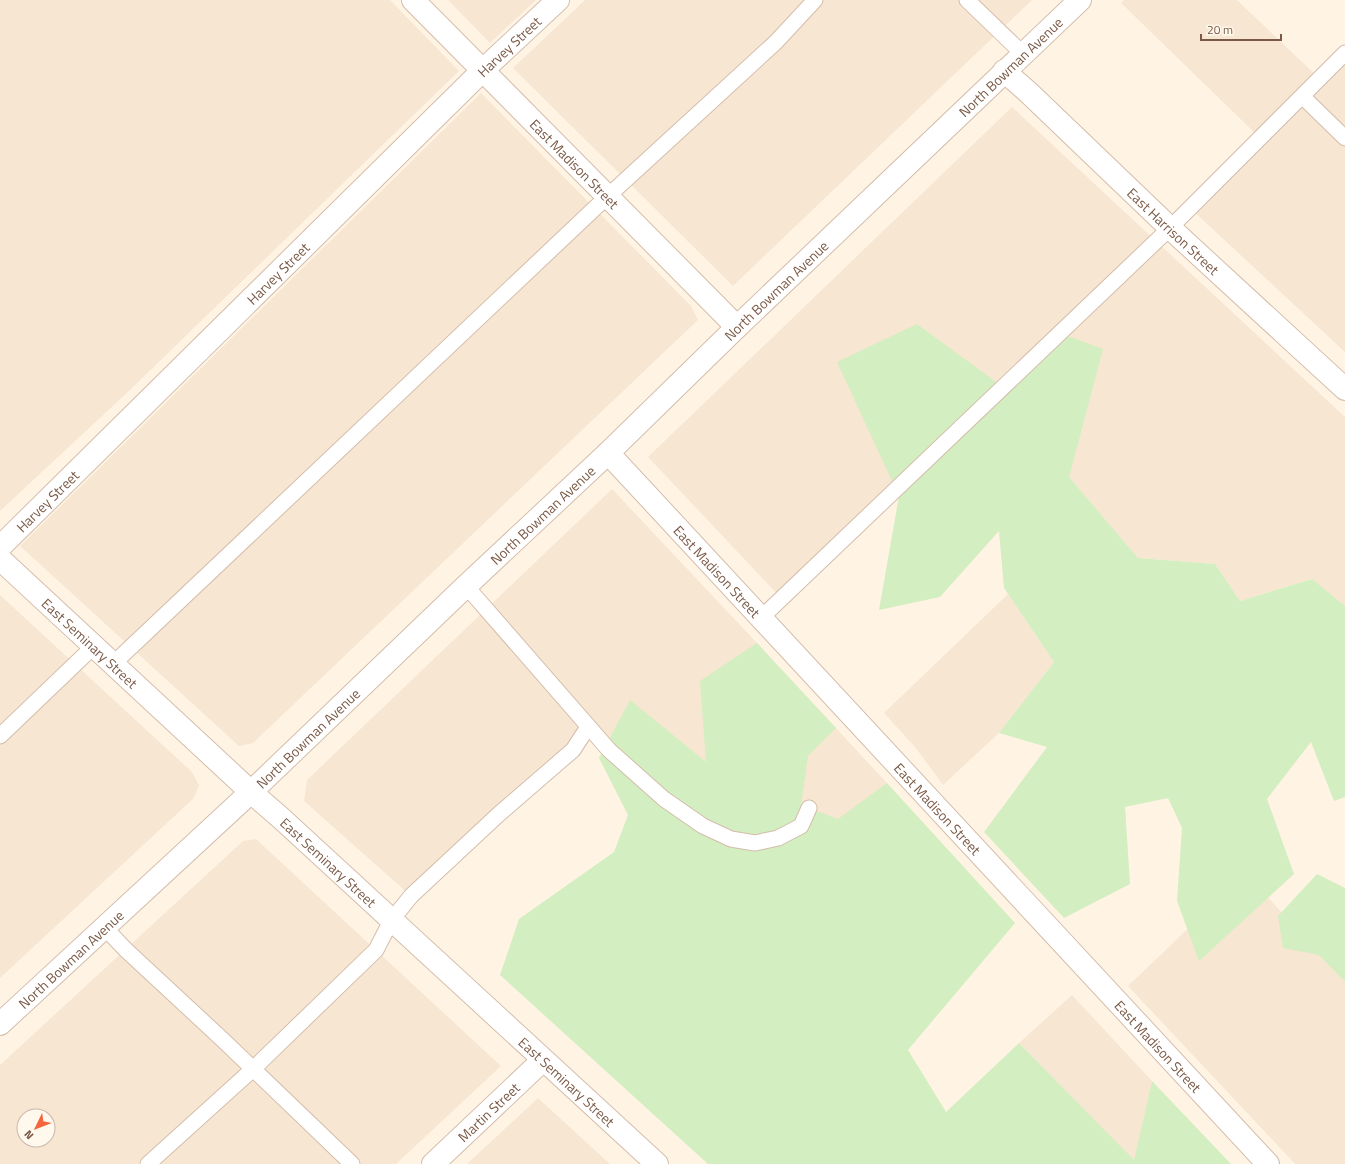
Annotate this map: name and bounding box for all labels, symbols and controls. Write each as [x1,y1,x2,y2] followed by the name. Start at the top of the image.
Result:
[472,11,545,81] street label: Harvey Street
[953,12,1067,121] street label: North Bowman Avenue
[1201,16,1281,42] scale bar
[1207,20,1233,39] text: 20 m
[525,114,624,213] street label: East Madison Street
[1123,182,1224,279] street label: East Harrison Street
[719,235,833,345] street label: North Bowman Avenue
[241,237,314,309] street label: Harvey Street
[485,460,599,569] street label: North Bowman Avenue
[11,465,83,537] street label: Harvey Street
[669,520,766,622] street label: East Madison Street
[38,593,143,693] street label: East Seminary Street
[251,683,364,793] street label: North Bowman Avenue
[890,758,986,859] street label: East Madison Street
[276,812,382,912] street label: East Seminary Street
[13,905,128,1013] street label: North Bowman Avenue
[1110,995,1207,1097] street label: East Madison Street
[514,1032,620,1131] street label: East Seminary Street
[453,1077,524,1146] street label: Martin Street
[16,1108,56,1148] north arrow
[20,1127,37,1143] text: N

